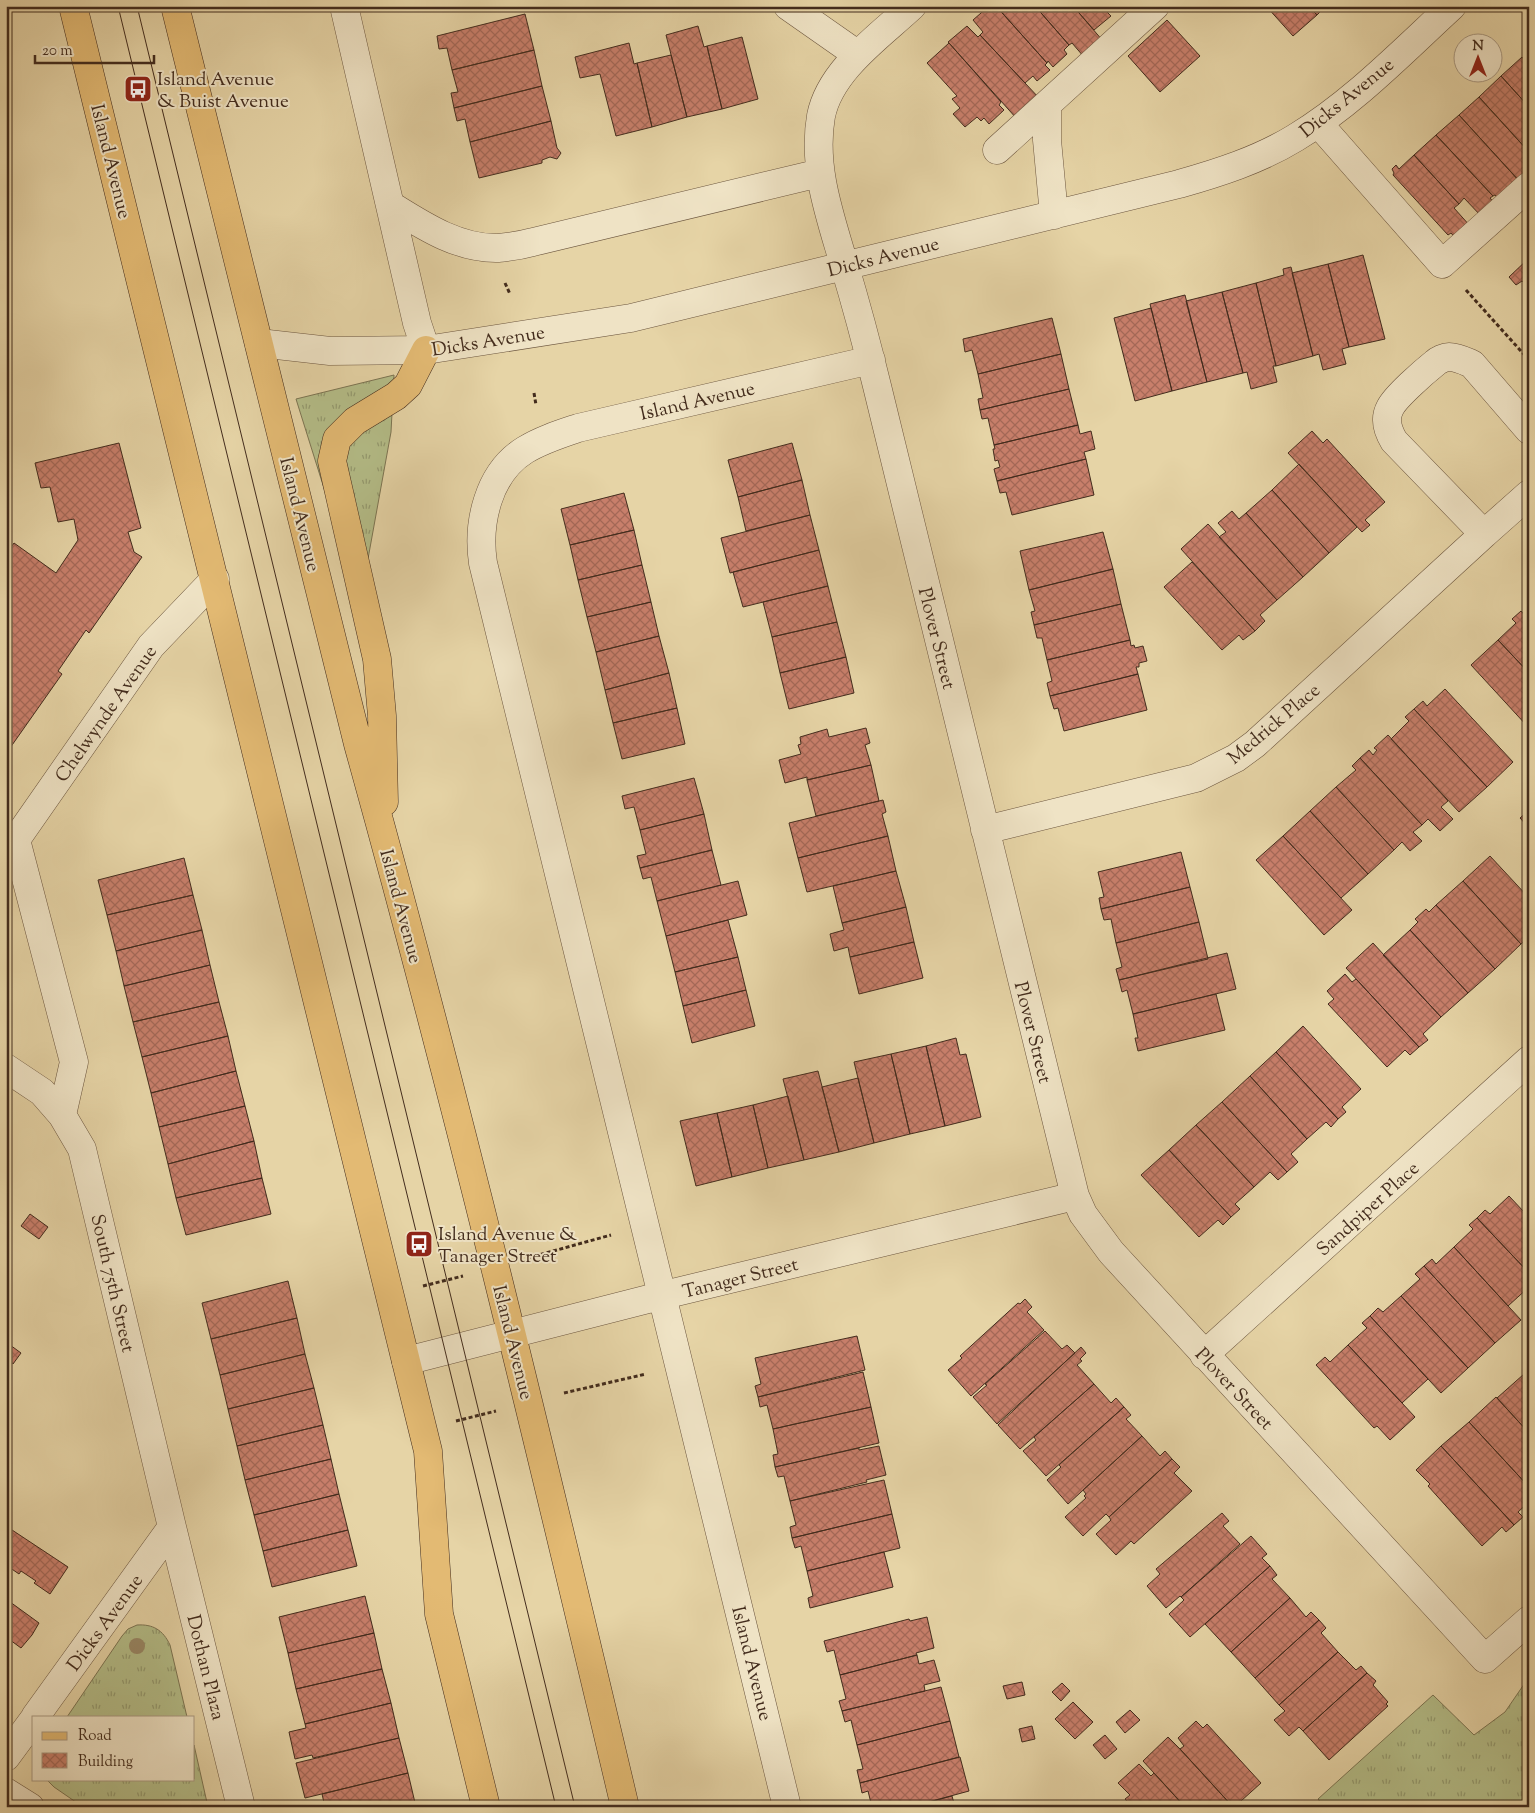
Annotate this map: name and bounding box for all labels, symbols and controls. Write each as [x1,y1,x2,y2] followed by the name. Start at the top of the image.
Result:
[35,32,154,64] scale bar
[1452,32,1502,82] north arrow
[1472,37,1484,57] text: N
[42,41,73,62] text: 20 m
[1295,52,1401,145] street label: Dicks Avenue
[157,67,289,116] place label: Island Avenue & Buist Avenue
[123,74,153,104] bus stop icon: Island Avenue & Buist Avenue
[82,102,137,222] street label: Island Avenue
[825,231,942,285] street label: Dicks Avenue
[430,320,547,365] street label: Dicks Avenue
[637,376,758,429] street label: Island Avenue
[271,455,326,575] street label: Island Avenue
[910,585,961,693] street label: Plover Street
[50,640,165,788] street label: Chelwynde Avenue
[1222,678,1327,772] street label: Medrick Place
[371,847,428,967] street label: Island Avenue
[1006,979,1057,1087] street label: Plover Street
[1311,1156,1426,1263] street label: Sandpiper Place
[83,1212,141,1356] street label: South 75th Street
[438,1222,577,1271] place label: Island Avenue & Tanager Street
[404,1229,434,1259] bus stop icon: Island Avenue & Tanager Street
[680,1252,802,1307] street label: Tanager Street
[484,1283,539,1403] street label: Island Avenue
[1188,1342,1279,1437] street label: Plover Street
[62,1569,151,1678] street label: Dicks Avenue
[723,1604,778,1724] street label: Island Avenue
[178,1612,231,1723] street label: Dothan Plaza
[32,1716,195,1780] legend
[78,1726,112,1747] text: Road
[78,1752,133,1773] text: Building

